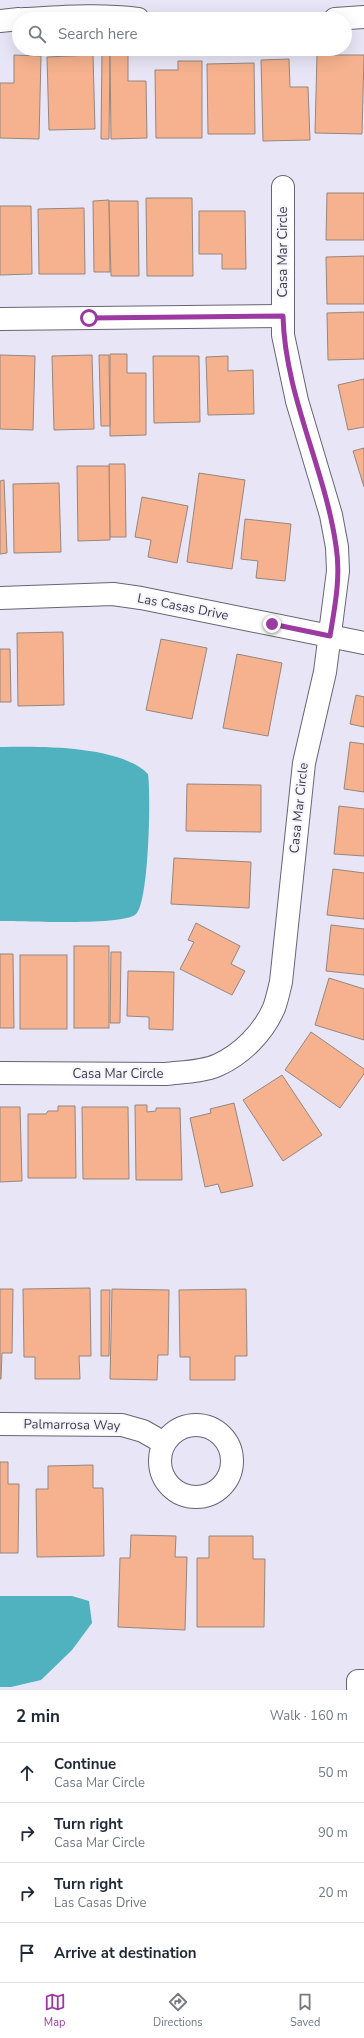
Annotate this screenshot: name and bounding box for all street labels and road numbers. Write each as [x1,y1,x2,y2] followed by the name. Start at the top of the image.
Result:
[274,206,292,297] street label: Casa Mar Circle
[136,589,230,625] street label: Las Casas Drive
[285,762,313,854] street label: Casa Mar Circle
[73,1065,164,1083] street label: Casa Mar Circle
[24,1415,121,1435] street label: Palmarrosa Way

